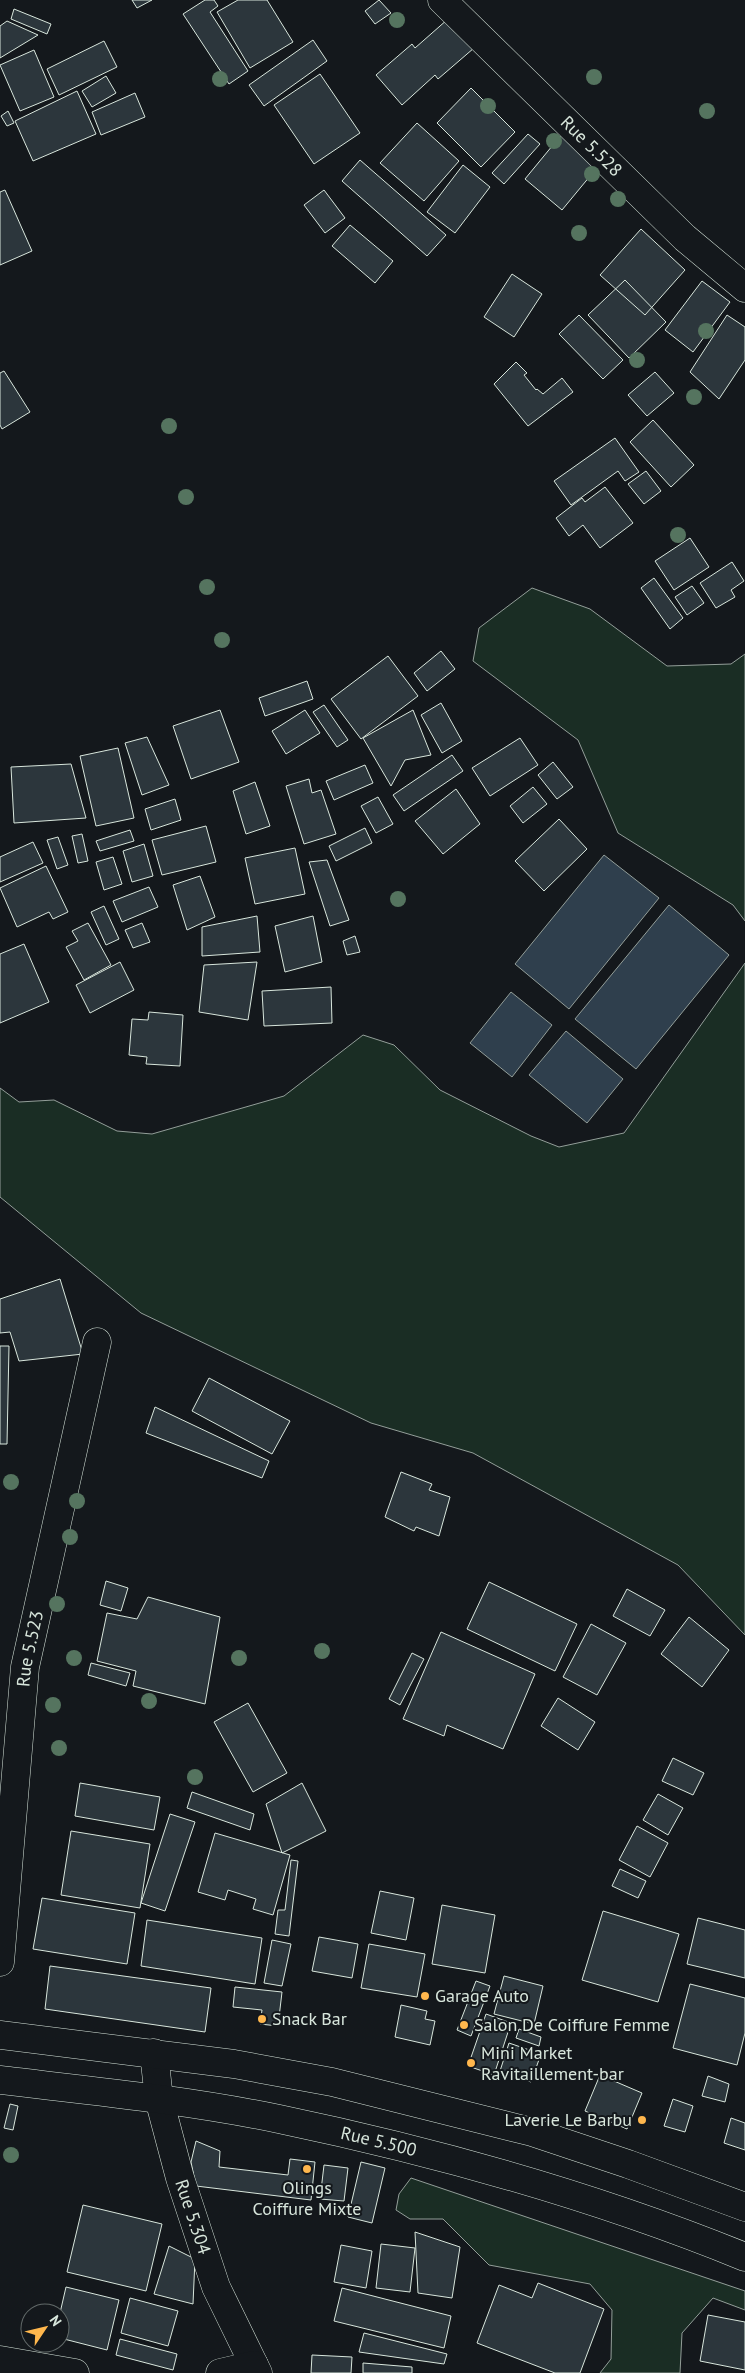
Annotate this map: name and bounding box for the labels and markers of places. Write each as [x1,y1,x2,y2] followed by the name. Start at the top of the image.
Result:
[435,1984,529,2007] place label: Garage Auto
[419,1990,431,2002] marker: Garage Auto
[272,2007,347,2030] place label: Snack Bar
[256,2013,268,2025] marker: Snack Bar
[474,2013,670,2036] place label: Salon De Coiffure Femme
[458,2019,470,2031] marker: Salon De Coiffure Femme
[481,2041,624,2085] place label: Mini Market Ravitaillement-bar
[465,2057,477,2069] marker: Mini Market Ravitaillement-bar
[504,2108,632,2131] place label: Laverie Le Barbu
[636,2114,648,2126] marker: Laverie Le Barbu
[301,2163,313,2175] marker: Olings Coiffure Mixte
[253,2176,361,2220] place label: Olings Coiffure Mixte

